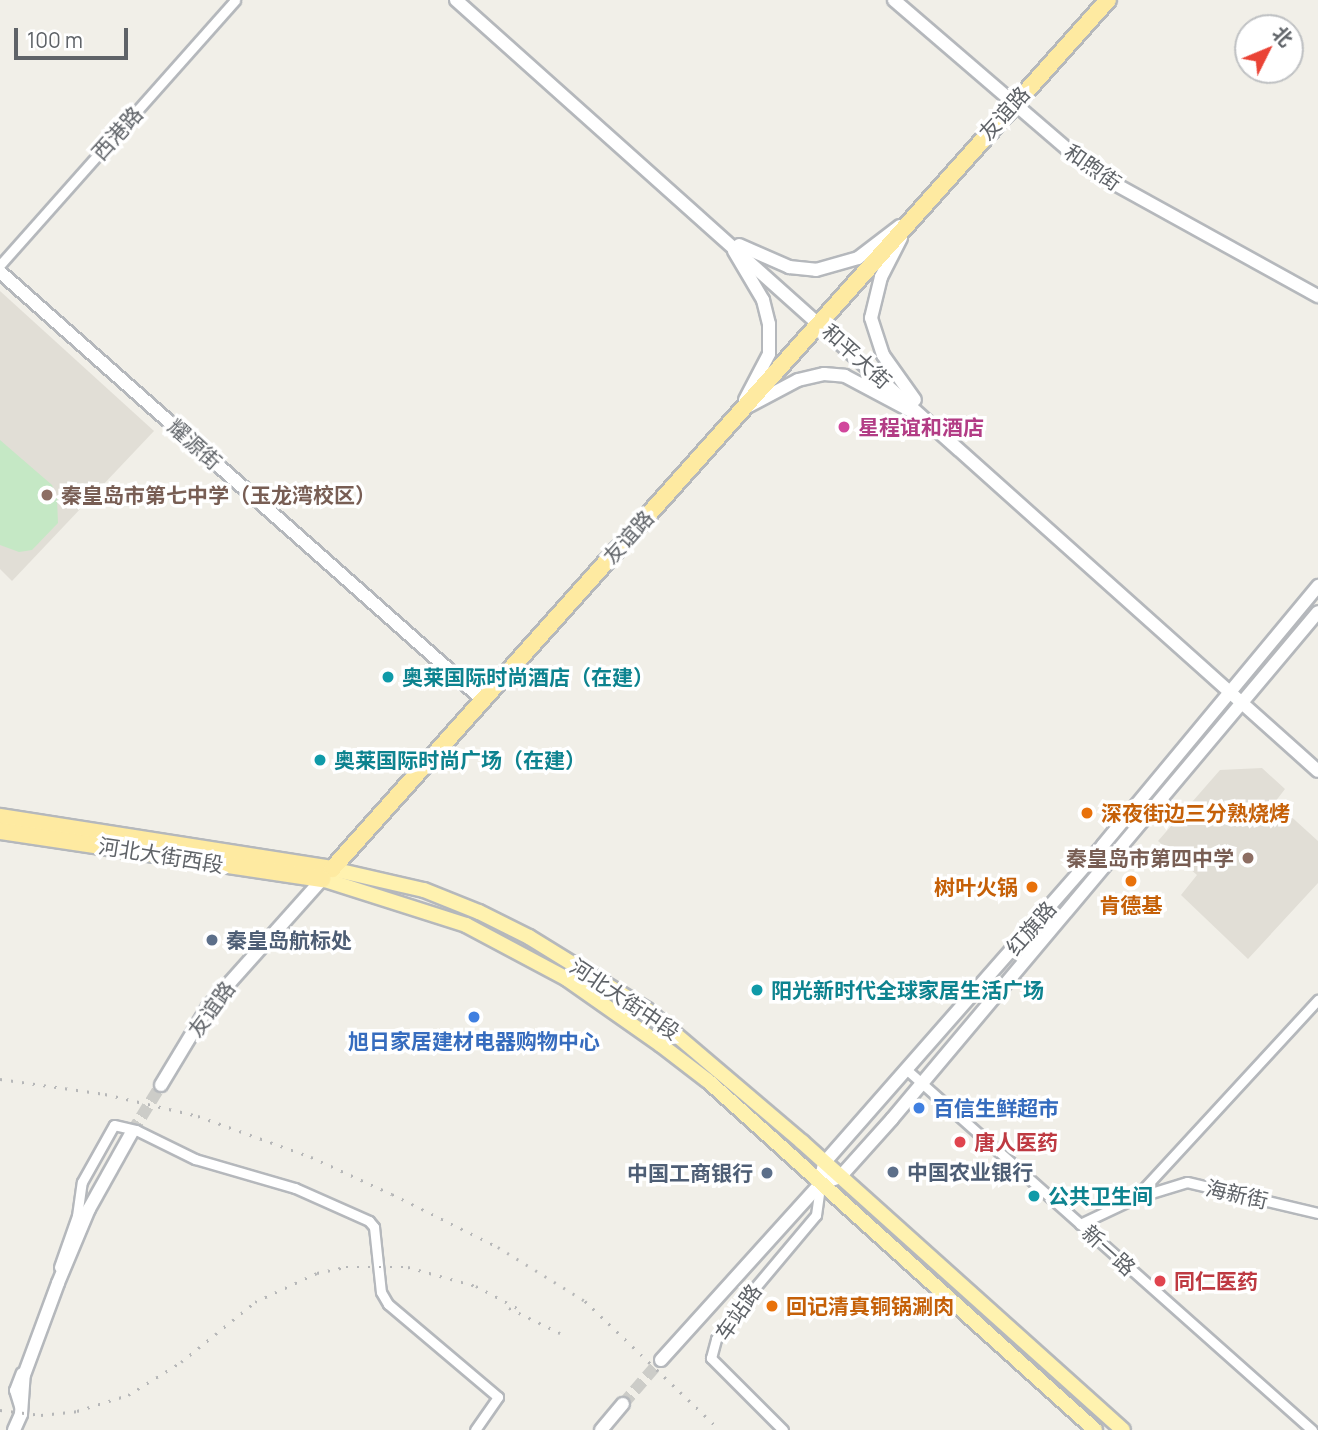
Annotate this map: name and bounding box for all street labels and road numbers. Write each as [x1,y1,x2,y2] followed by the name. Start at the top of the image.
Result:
[974,81,1034,145] street label: 友谊路
[87,101,147,165] street label: 西港路
[1060,139,1126,195] street label: 和煦街
[817,319,897,393] street label: 和平大街
[163,414,227,474] street label: 耀源街
[598,505,658,569] street label: 友谊路
[97,833,225,877] street label: 河北大街西段
[1001,896,1061,960] street label: 红旗路
[566,953,684,1045] street label: 河北大街中段
[182,976,240,1042] street label: 友谊路
[1203,1175,1271,1213] street label: 海新街
[1077,1220,1141,1280] street label: 新一路
[710,1279,766,1345] street label: 车站路

